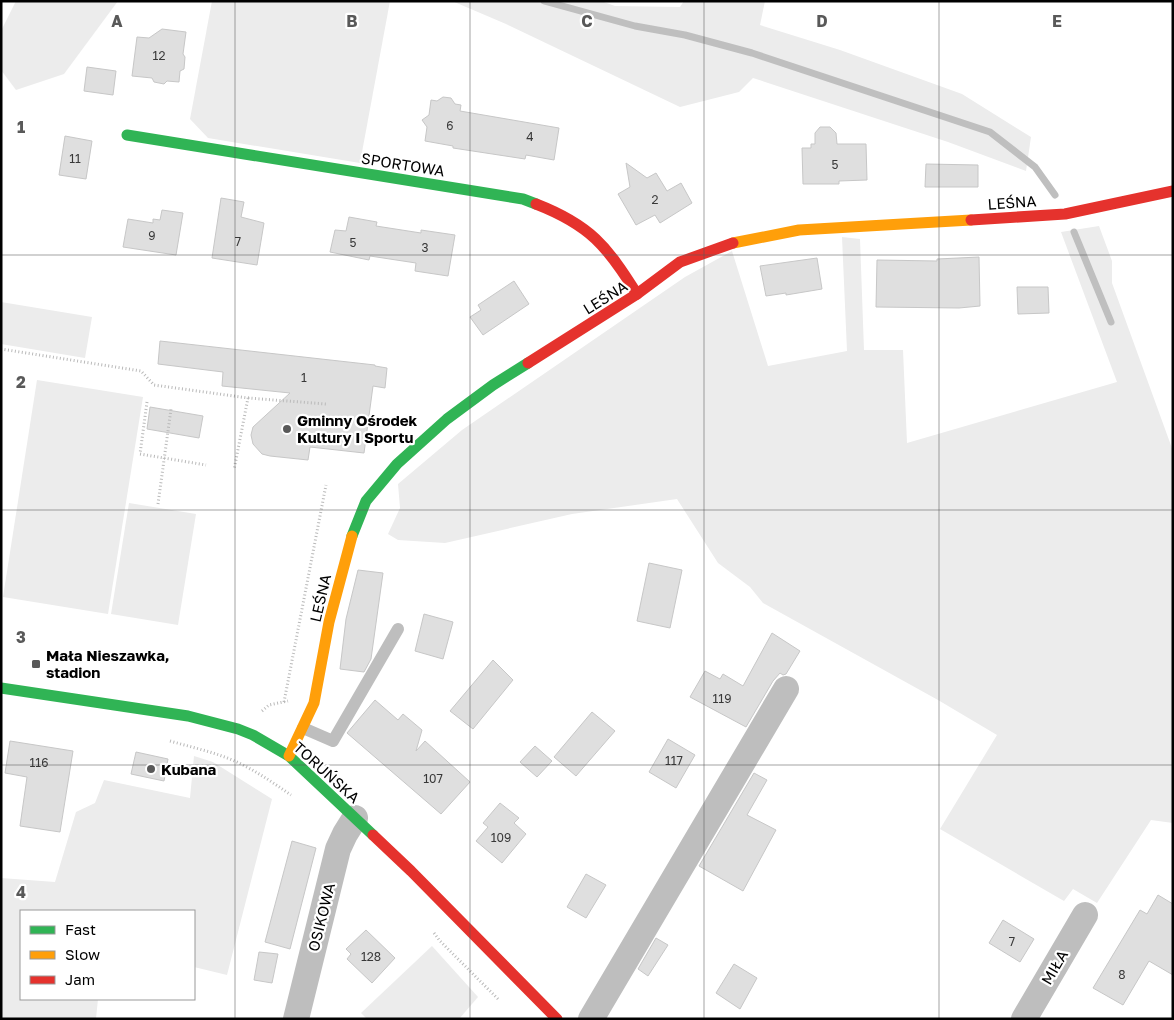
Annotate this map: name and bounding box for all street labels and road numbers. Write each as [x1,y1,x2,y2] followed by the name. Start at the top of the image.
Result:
[360,149,446,179] street label: SPORTOWA
[987,191,1037,213] street label: LEŚNA
[580,276,630,318] street label: LEŚNA
[306,572,334,624] street label: LEŚNA
[290,738,364,806] street label: TORUŃSKA
[304,881,338,953] street label: OSIKOWA
[1037,946,1071,988] street label: MIŁA

